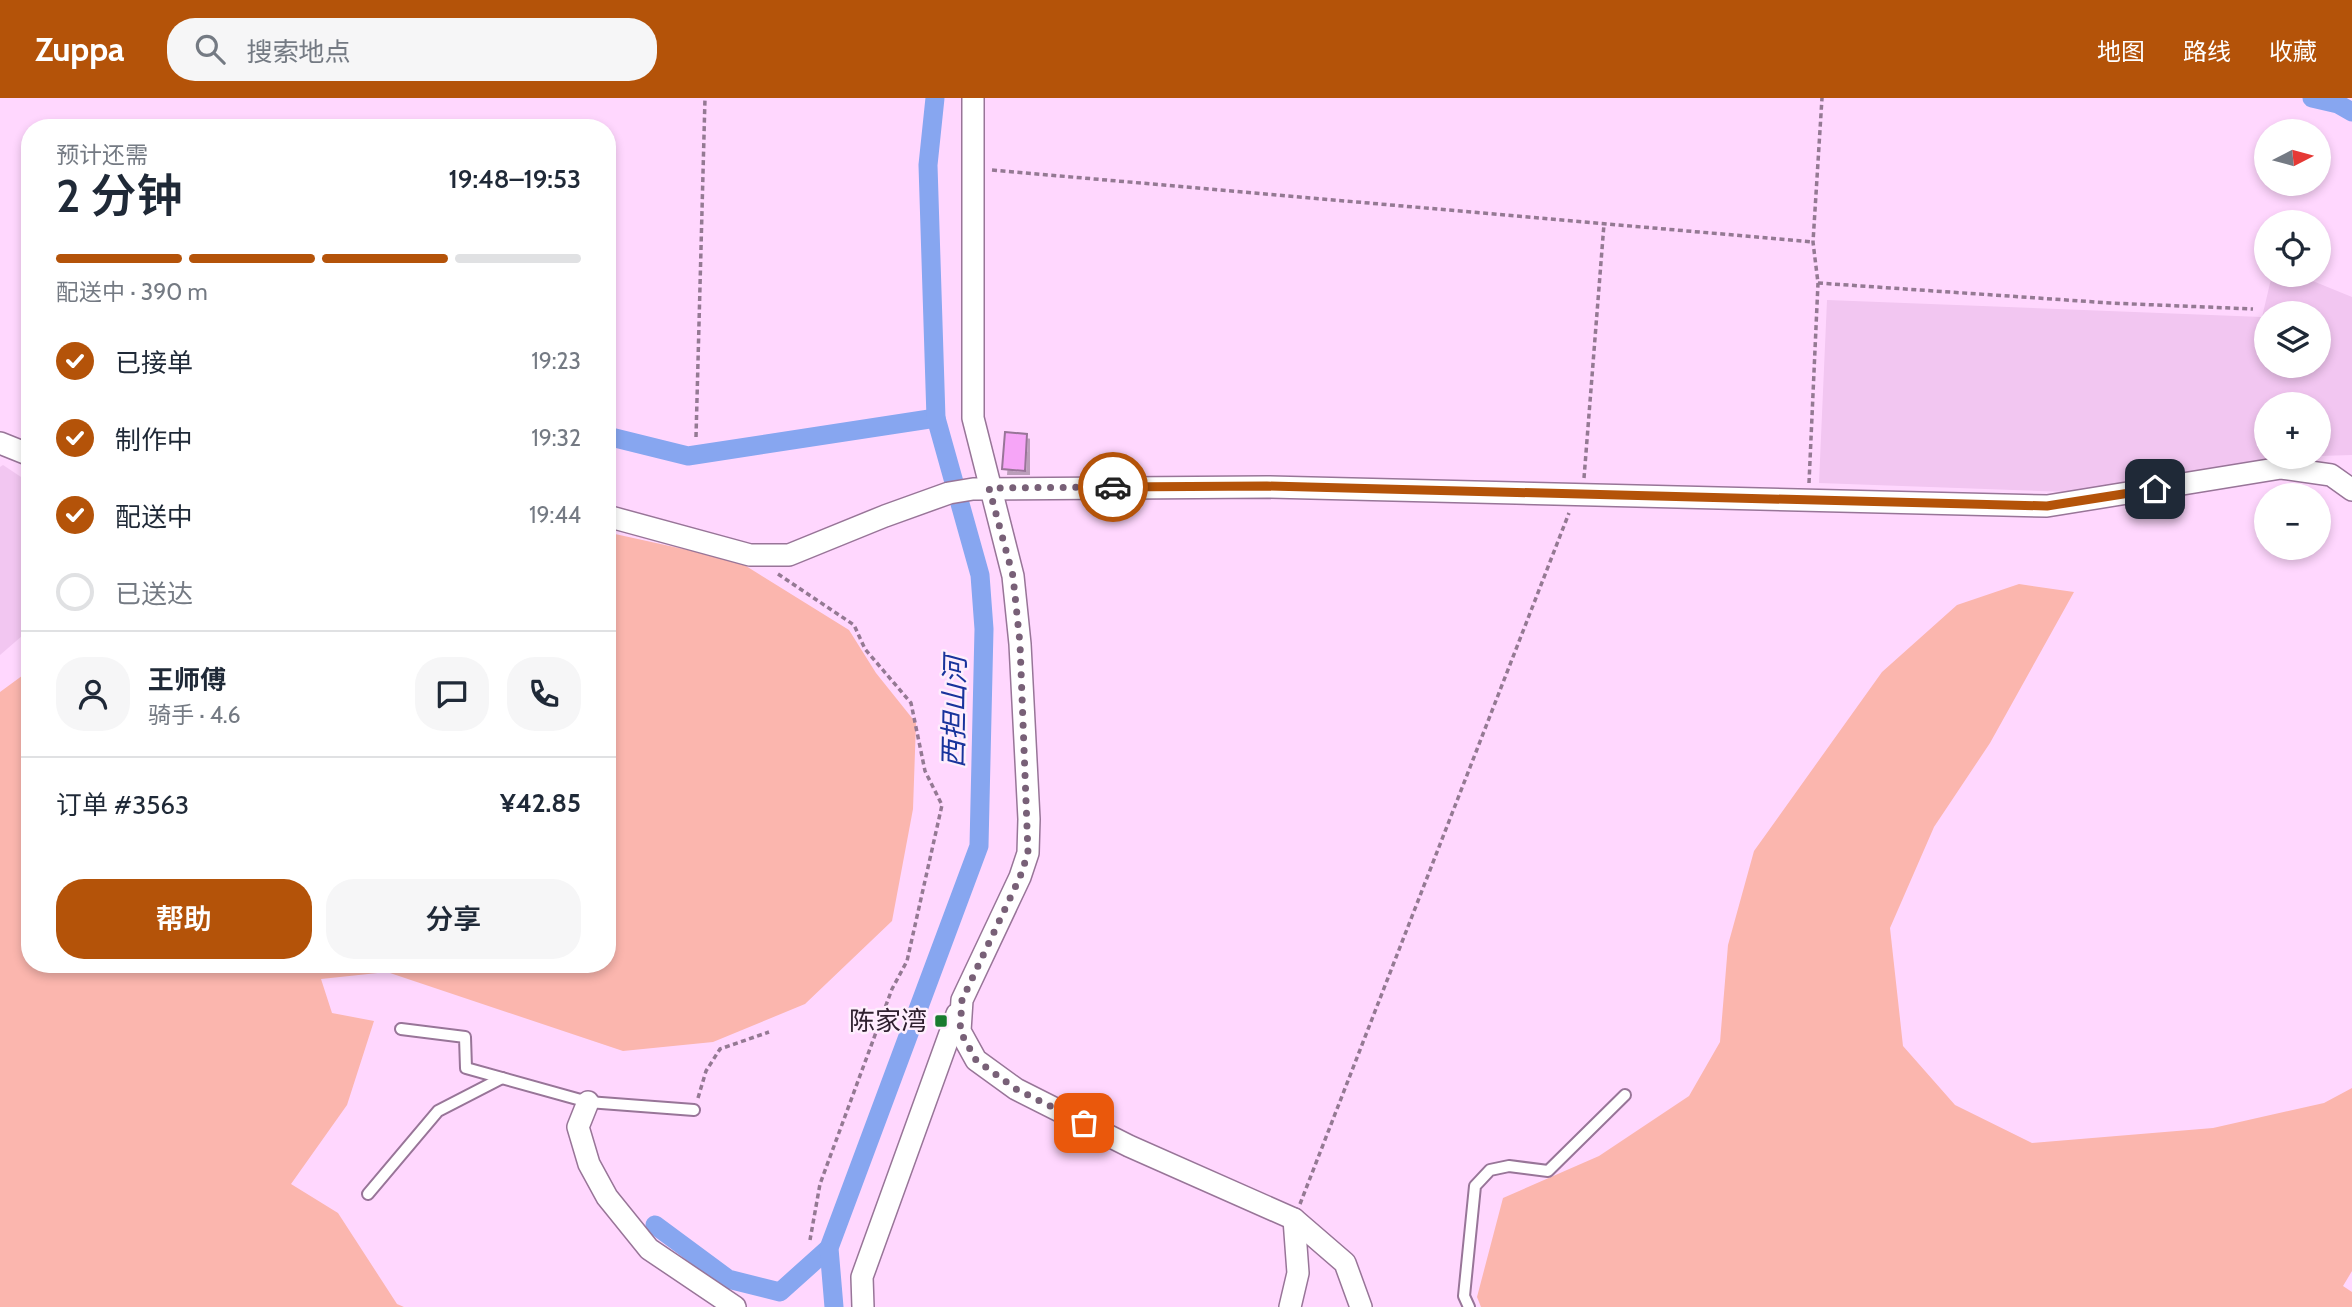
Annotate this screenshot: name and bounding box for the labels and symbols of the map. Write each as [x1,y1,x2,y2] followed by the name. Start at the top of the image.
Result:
[2254,119,2331,196] north arrow
[1078,452,1148,522] courier
[2125,459,2185,519] pin
[936,651,972,768] water label: 西担山河
[849,1005,927,1037] place label: 陈家湾
[933,1013,949,1029] marker: 陈家湾
[1054,1093,1114,1153] pin

